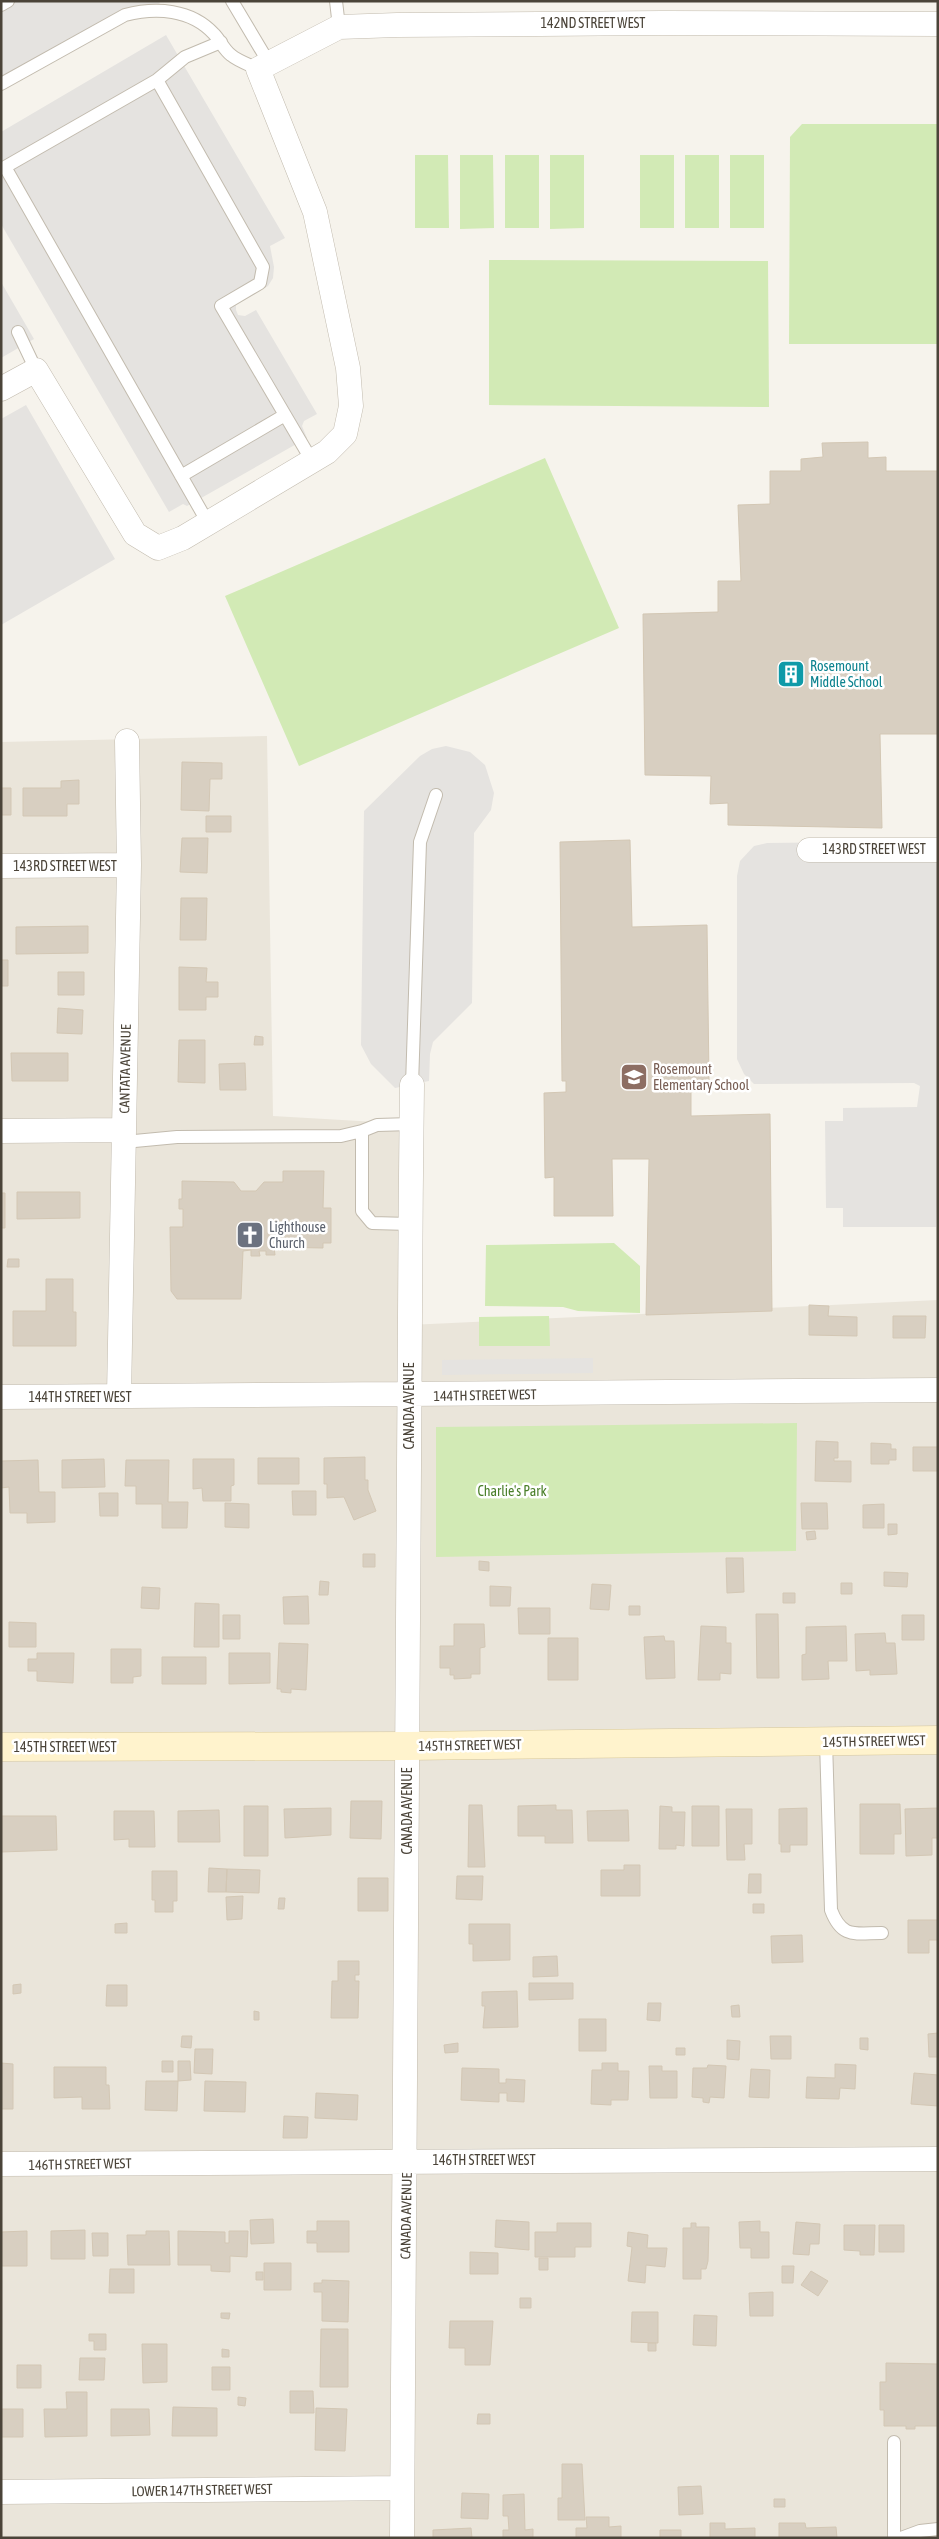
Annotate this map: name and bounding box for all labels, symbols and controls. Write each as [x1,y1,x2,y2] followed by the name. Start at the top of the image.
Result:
[541,15,645,31] street label: 142ND STREET WEST
[810,658,883,690] place label: Rosemount Middle School
[776,659,806,689] building icon: Rosemount Middle School
[822,841,926,857] street label: 143RD STREET WEST
[13,858,117,874] street label: 143RD STREET WEST
[116,1024,134,1114] street label: CANTATA AVENUE
[653,1061,749,1093] place label: Rosemount Elementary School
[619,1062,649,1092] school or university icon: Rosemount Elementary School
[269,1219,326,1251] place label: Lighthouse Church
[235,1220,265,1250] church icon: Lighthouse Church
[401,1363,417,1449] street label: CANADA AVENUE
[433,1386,537,1404] street label: 144TH STREET WEST
[28,1389,132,1405] street label: 144TH STREET WEST
[477,1483,547,1499] park label: Charlie's Park
[822,1732,926,1750] street label: 145TH STREET WEST
[418,1736,522,1754] street label: 145TH STREET WEST
[13,1739,117,1755] street label: 145TH STREET WEST
[399,1768,415,1854] street label: CANADA AVENUE
[432,2152,536,2168] street label: 146TH STREET WEST
[28,2155,132,2173] street label: 146TH STREET WEST
[397,2172,415,2260] street label: CANADA AVENUE
[131,2481,273,2499] street label: LOWER 147TH STREET WEST

